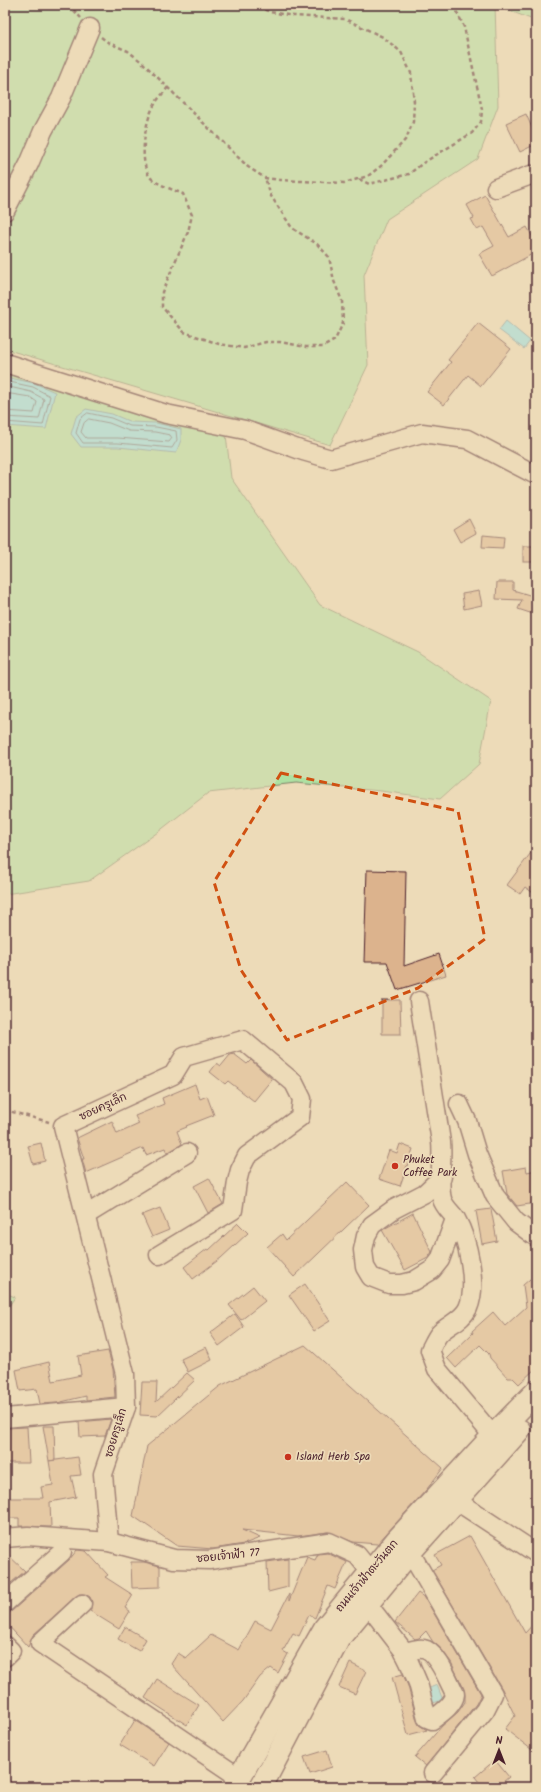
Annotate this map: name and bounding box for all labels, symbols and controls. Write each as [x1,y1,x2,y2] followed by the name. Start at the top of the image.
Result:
[76,1088,130,1126] street label: ซอยครูเล็ก
[403,1151,458,1182] place label: Phuket Coffee Park
[390,1161,400,1171] marker: Phuket Coffee Park
[100,1406,132,1460] street label: ซอยครูเล็ก
[296,1448,370,1466] place label: Island Herb Spa
[283,1452,293,1462] marker: Island Herb Spa
[331,1536,403,1616] street label: ถนนเจ้าฟ้าตะวันตก
[195,1544,261,1568] street label: ซอยเจ้าฟ้า 77
[479,1730,519,1770] north arrow
[496,1732,503,1750] text: N

